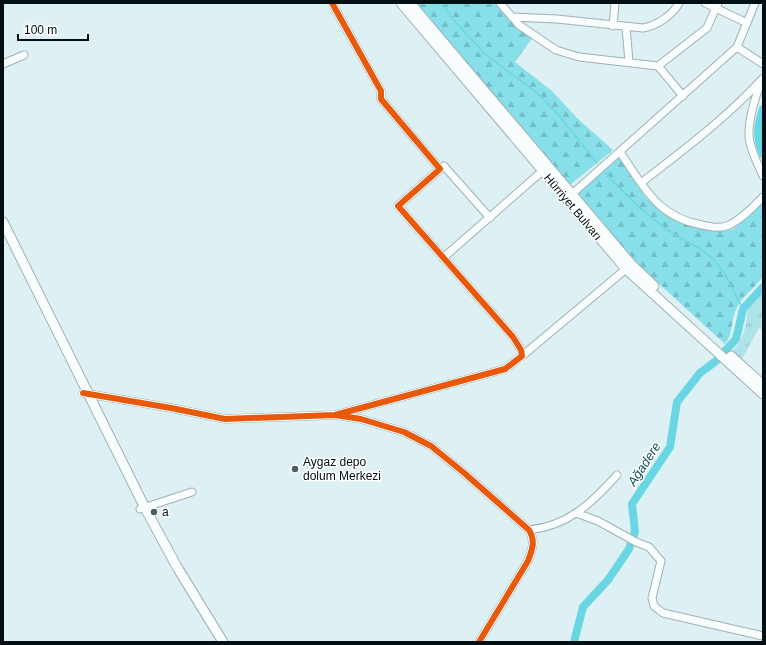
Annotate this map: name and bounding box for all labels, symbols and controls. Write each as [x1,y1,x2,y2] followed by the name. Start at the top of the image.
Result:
[18,16,88,42] scale bar
[24,23,57,37] text: 100 m
[541,171,605,243] street label: Hürriyet Bulvarı
[624,439,664,490] water label: Ağadere
[303,455,381,483] place label: Aygaz depo dolum Merkezi
[290,464,300,474] marker: Aygaz depo dolum Merkezi
[162,505,169,519] place label: a
[149,507,159,517] marker: a

